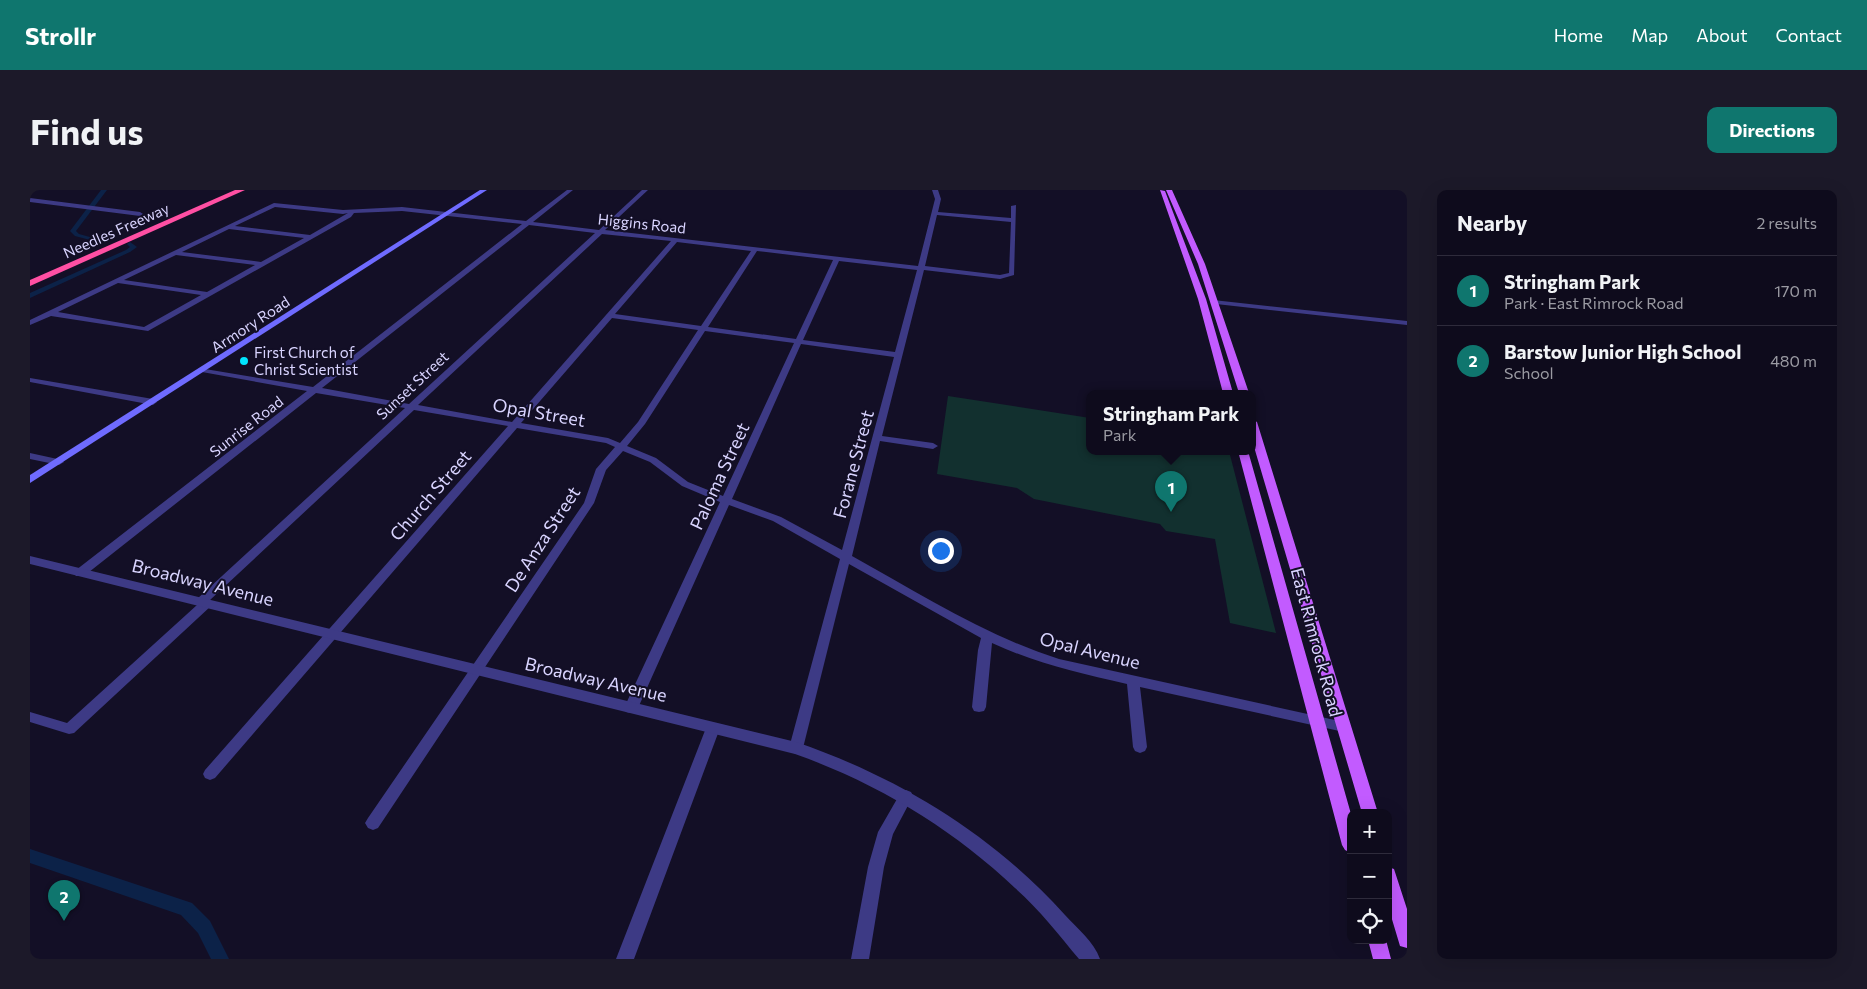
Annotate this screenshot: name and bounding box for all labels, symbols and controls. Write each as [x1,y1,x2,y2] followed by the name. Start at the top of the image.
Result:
[25,21,96,50] text: Strollr
[1554,24,1603,46] text: Home
[1631,24,1668,46] text: Map
[1696,24,1748,46] text: About
[1776,24,1842,46] text: Contact
[1707,107,1837,153] button: Directions
[30,109,144,152] text: Find us
[60,198,172,261] street label: Needles Freeway
[597,209,687,237] street label: Higgins Road
[1457,210,1527,235] text: Nearby
[1756,213,1817,232] text: 2 results
[1504,270,1640,293] text: Stringham Park
[1469,281,1477,300] text: 1
[1774,281,1817,300] text: 170 m
[207,292,293,356] street label: Armory Road
[1504,293,1684,312] text: Park · East Rimrock Road
[1504,340,1741,363] text: Barstow Junior High School
[254,343,358,378] place label: First Church of Christ Scientist
[372,347,452,423] street label: Sunset Street
[1468,351,1478,370] text: 2
[1770,351,1817,370] text: 480 m
[238,355,250,367] marker: First Church of Christ Scientist
[1504,363,1554,382] text: School
[1086,390,1256,455] popup
[206,392,286,460] street label: Sunrise Road
[491,393,587,431] street label: Opal Street
[1103,402,1239,425] text: Stringham Park
[828,407,878,521] street label: Forane Street
[685,419,753,533] street label: Paloma Street
[1103,425,1136,444] text: Park
[385,445,475,545] street label: Church Street
[1155,471,1187,512] pin: 1
[500,482,584,596] street label: De Anza Street
[928,538,954,564] your location
[130,554,276,610] street label: Broadway Avenue
[1287,565,1347,719] street label: East Rimrock Road
[1037,627,1143,673] street label: Opal Avenue
[523,652,669,706] street label: Broadway Avenue
[1347,809,1392,944] map controls
[1347,809,1392,854] button: +
[1347,854,1392,899] button: −
[48,880,80,921] pin: 2
[1347,899,1392,944] button: locate

